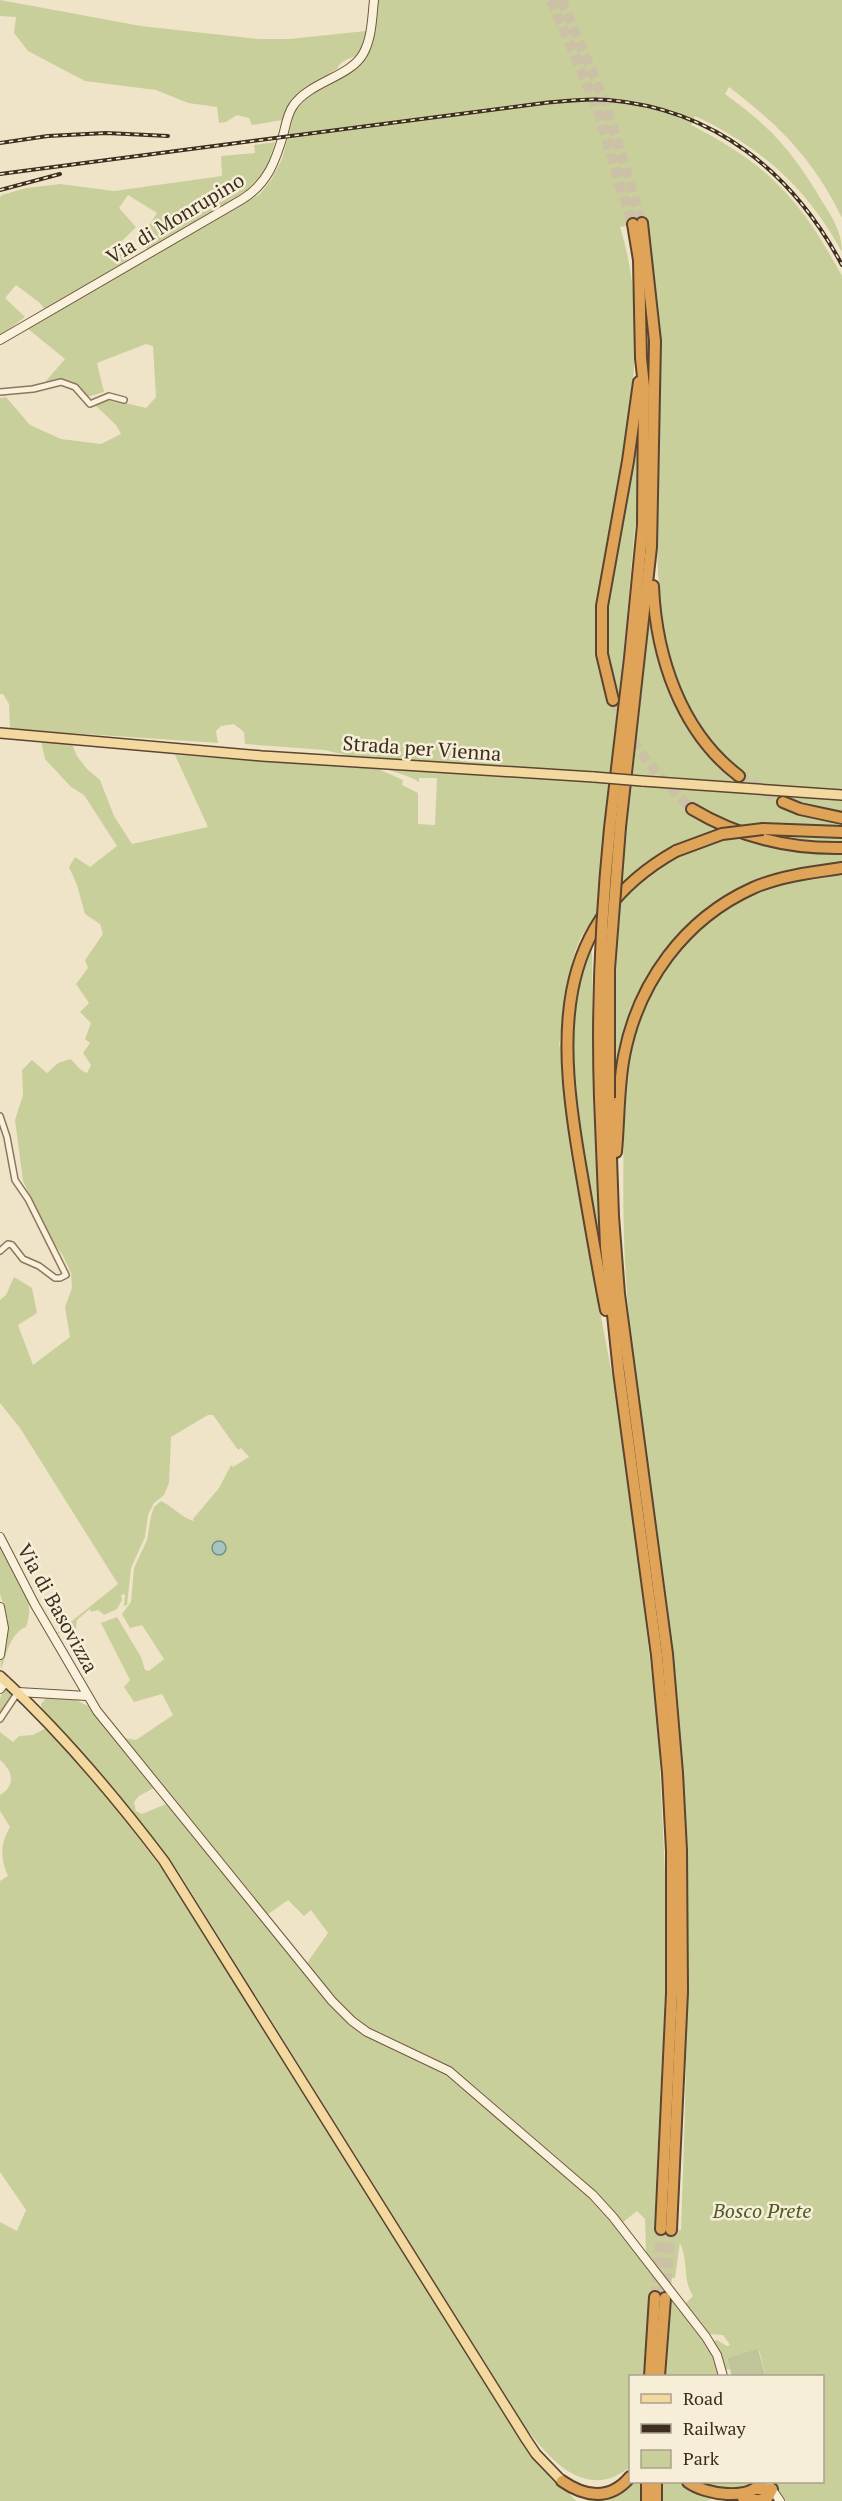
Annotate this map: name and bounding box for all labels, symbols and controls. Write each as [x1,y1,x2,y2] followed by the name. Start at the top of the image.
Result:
[101,166,249,270] street label: Via di Monrupino
[342,729,502,767] street label: Strada per Vienna
[11,1539,105,1677] street label: Via di Basovizza
[712,2197,811,2224] park label: Bosco Prete
[629,2375,824,2483] legend
[683,2386,723,2410] text: Road
[683,2416,747,2440] text: Railway
[683,2446,720,2470] text: Park

